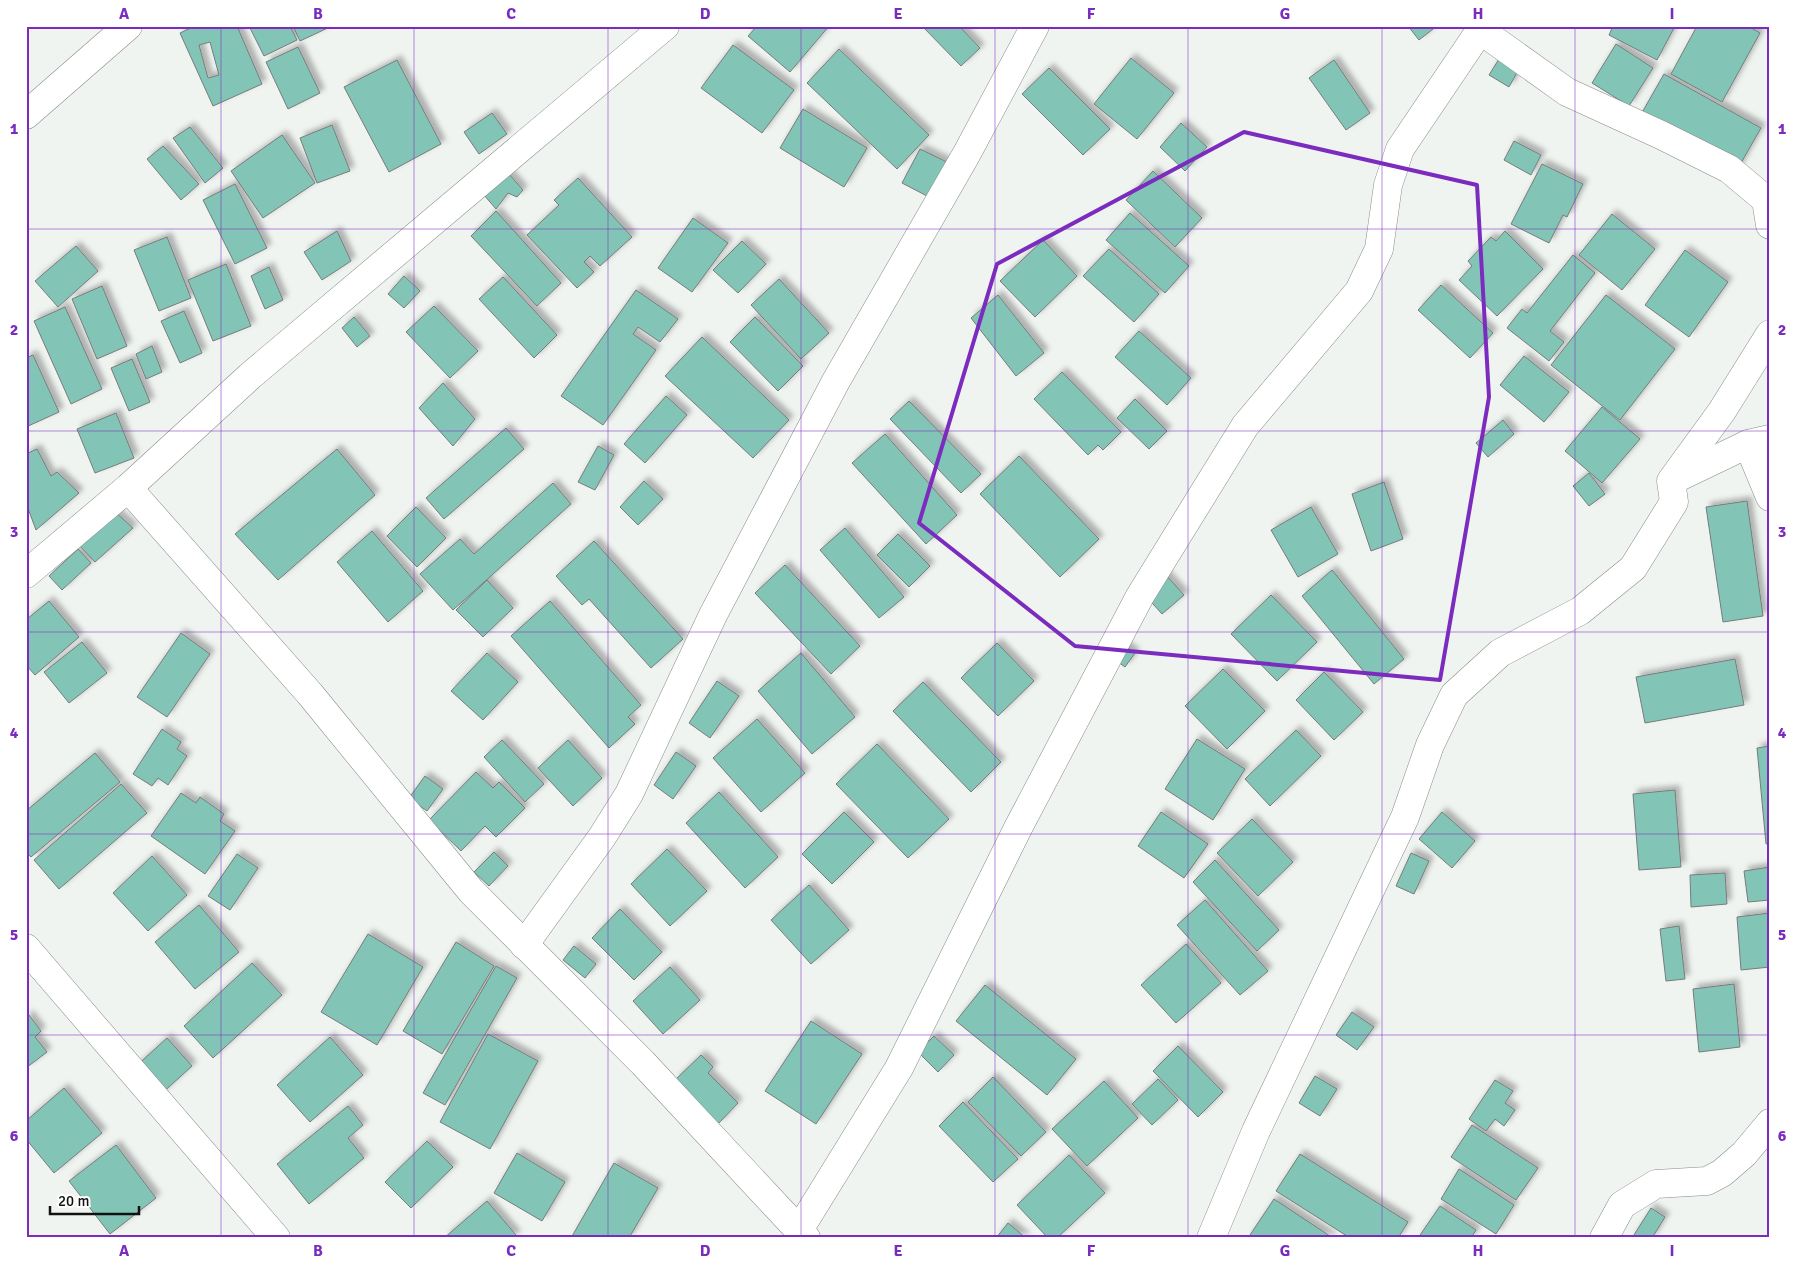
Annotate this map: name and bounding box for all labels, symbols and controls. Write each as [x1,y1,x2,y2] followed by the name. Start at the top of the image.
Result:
[119,4,130,24] text: A
[313,4,323,24] text: B
[506,4,516,24] text: C
[700,4,711,24] text: D
[893,4,903,24] text: E
[1087,4,1096,24] text: F
[1280,4,1290,24] text: G
[1473,4,1483,24] text: H
[1669,4,1675,24] text: I
[10,119,19,139] text: 1
[1778,119,1787,139] text: 1
[10,320,18,340] text: 2
[1778,320,1786,340] text: 2
[10,522,18,542] text: 3
[1778,522,1786,542] text: 3
[10,723,19,743] text: 4
[1778,723,1787,743] text: 4
[10,925,18,945] text: 5
[1778,925,1786,945] text: 5
[10,1126,19,1146] text: 6
[1778,1126,1787,1146] text: 6
[50,1184,139,1216] scale bar
[58,1192,89,1210] text: 20 m
[119,1241,130,1261] text: A
[313,1241,323,1261] text: B
[506,1241,516,1261] text: C
[700,1241,711,1261] text: D
[893,1241,903,1261] text: E
[1087,1241,1096,1261] text: F
[1280,1241,1290,1261] text: G
[1473,1241,1483,1261] text: H
[1669,1241,1675,1261] text: I

